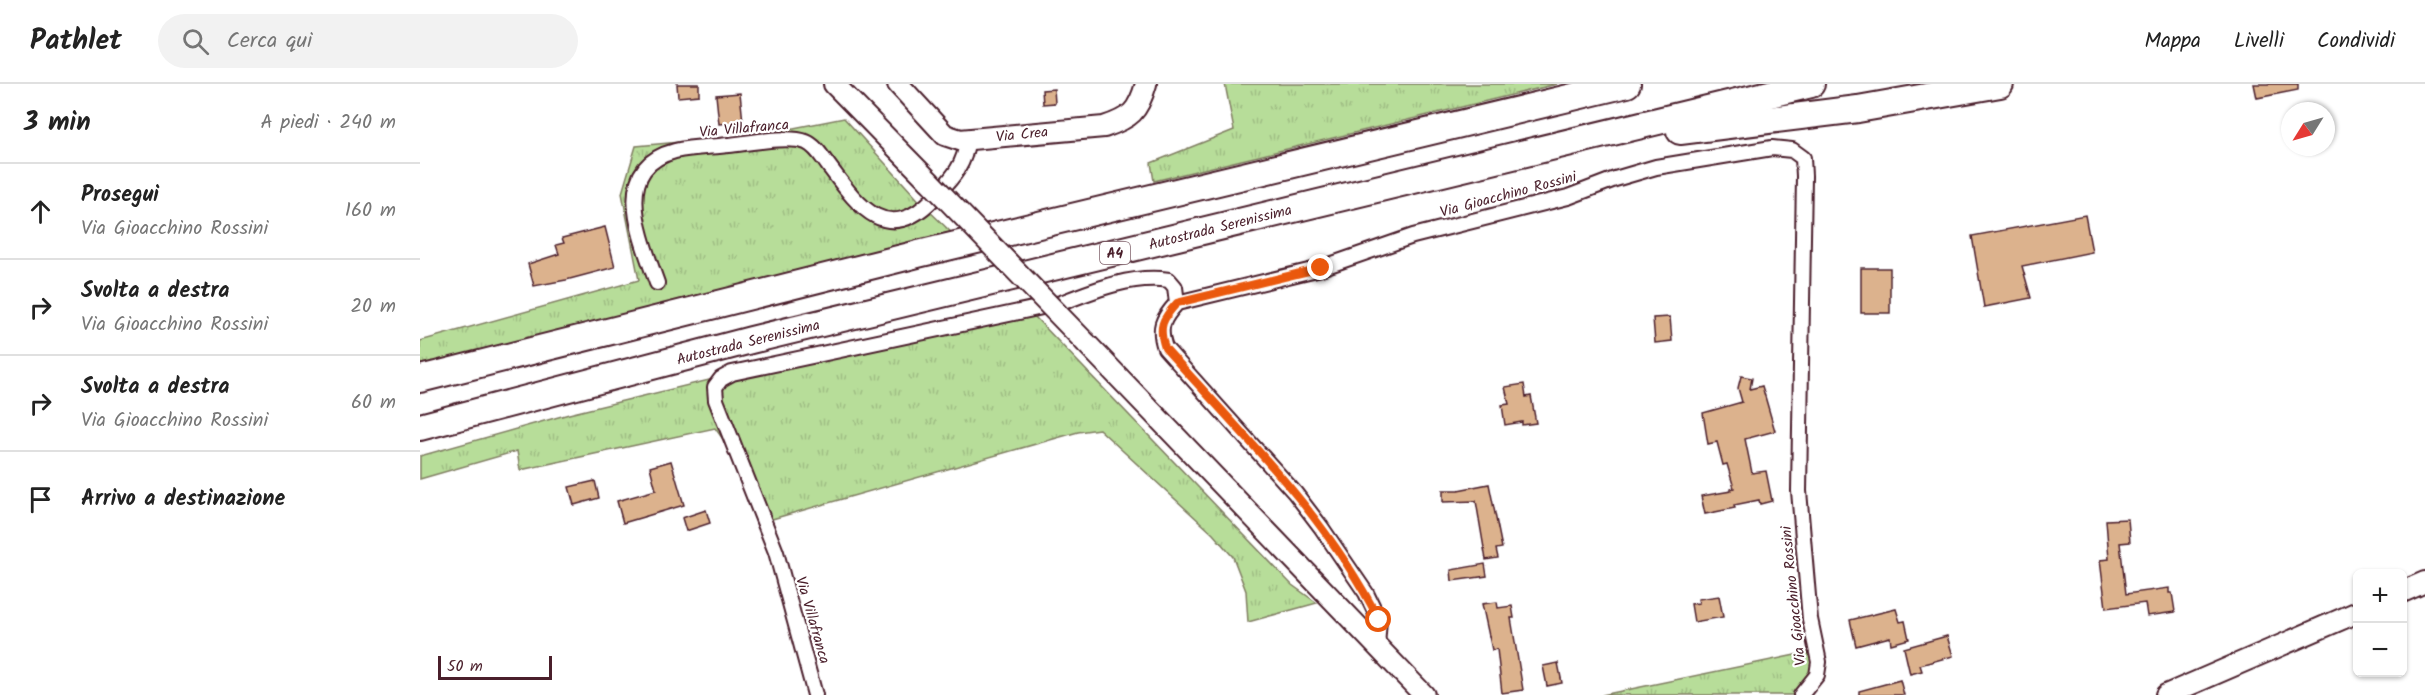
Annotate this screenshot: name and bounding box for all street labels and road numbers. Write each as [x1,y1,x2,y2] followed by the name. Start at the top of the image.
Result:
[698,113,790,145] street label: Via Villafranca
[995,120,1049,150] street label: Via Crea
[1437,165,1581,225] street label: Via Gioacchino Rossini
[1146,199,1294,257] street label: Autostrada Serenissima
[1100,242,1130,264] road number: A4
[674,314,822,372] street label: Autostrada Serenissima
[1775,523,1813,667] street label: Via Gioacchino Rossini
[788,574,836,667] street label: Via Villafranca

